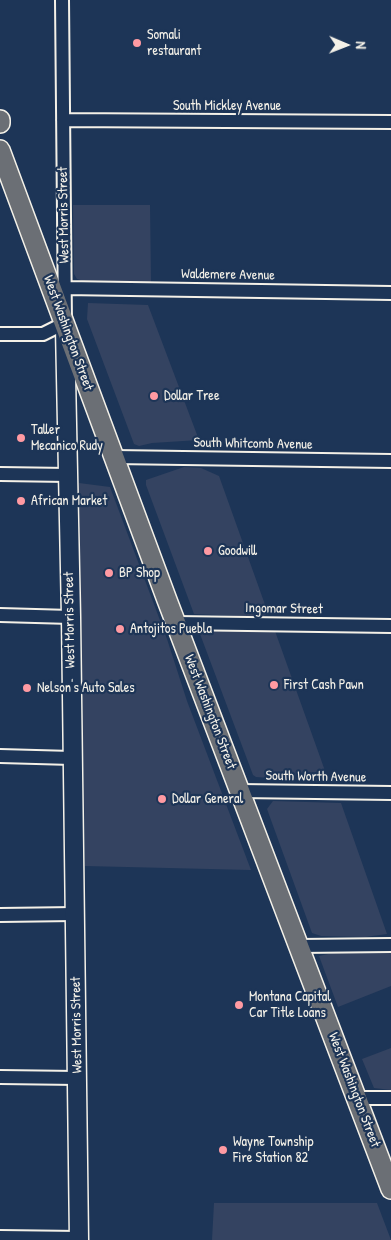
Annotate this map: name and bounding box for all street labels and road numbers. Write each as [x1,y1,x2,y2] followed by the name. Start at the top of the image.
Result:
[173,98,281,114] street label: South Mickley Avenue
[55,167,73,263] street label: West Morris Street
[181,266,275,284] street label: Waldemere Avenue
[39,273,97,393] street label: West Washington Street
[193,435,313,453] street label: South Whitcomb Avenue
[61,572,79,668] street label: West Morris Street
[245,600,323,618] street label: Ingomar Street
[180,652,240,772] street label: West Washington Street
[266,768,366,786] street label: South Worth Avenue
[68,977,86,1073] street label: West Morris Street
[324,1030,384,1150] street label: West Washington Street

